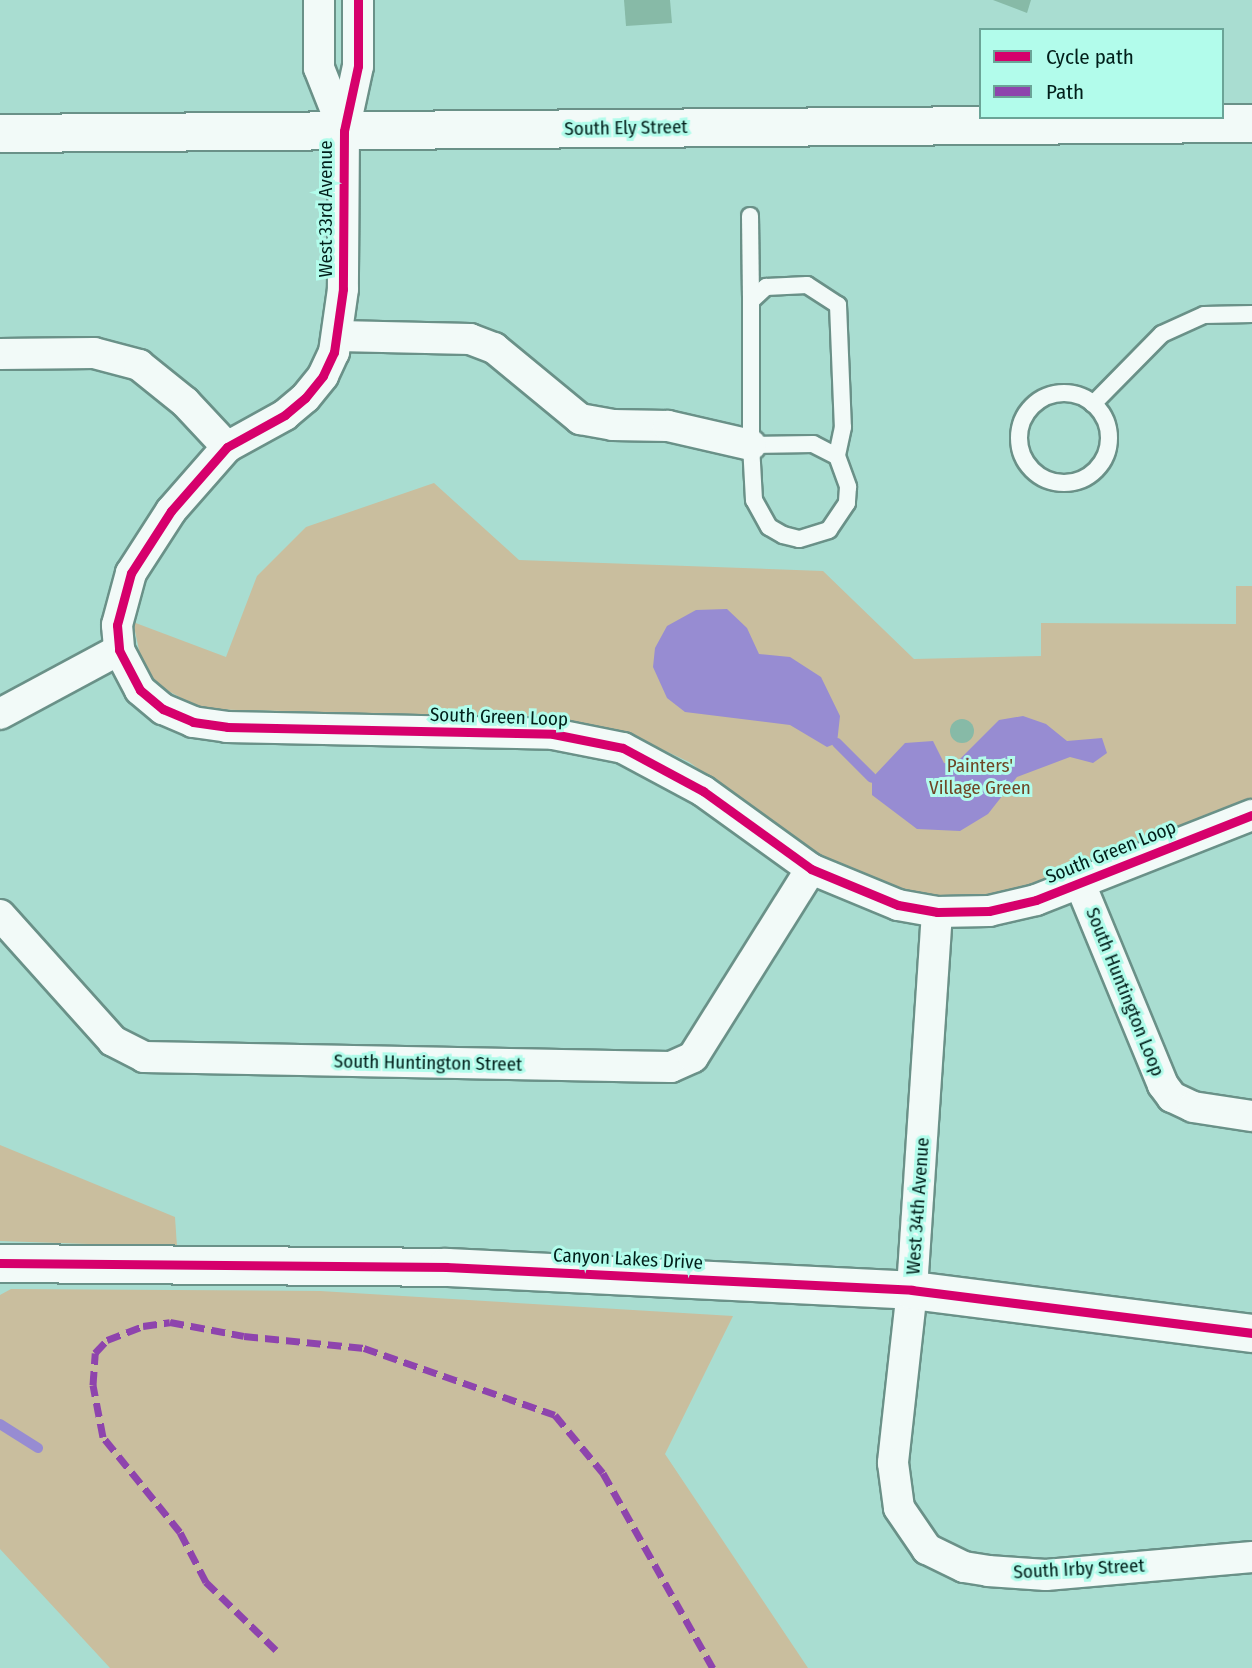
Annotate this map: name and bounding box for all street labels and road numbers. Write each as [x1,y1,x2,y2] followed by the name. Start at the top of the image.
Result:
[564,116,688,140] street label: South Ely Street
[315,140,337,278] street label: West 33rd Avenue
[429,703,569,731] street label: South Green Loop
[1043,816,1179,888] street label: South Green Loop
[1081,904,1169,1080] street label: South Huntington Loop
[334,1050,522,1076] street label: South Huntington Street
[902,1137,934,1275] street label: West 34th Avenue
[553,1244,703,1274] street label: Canyon Lakes Drive
[1013,1554,1145,1584] street label: South Irby Street

